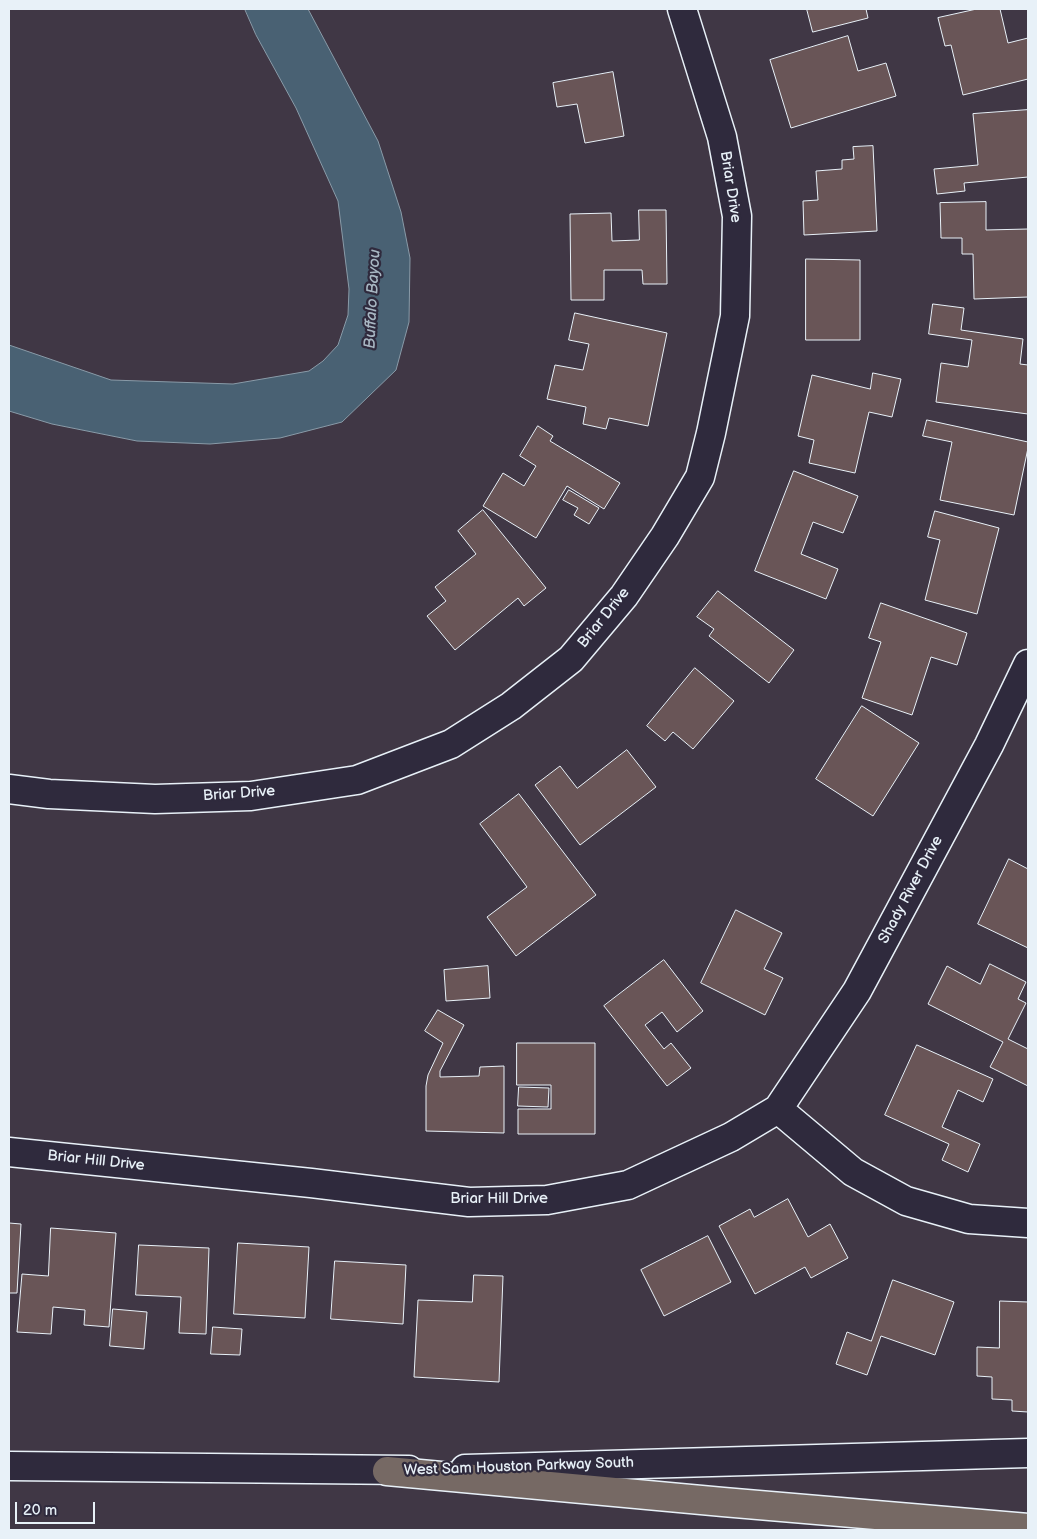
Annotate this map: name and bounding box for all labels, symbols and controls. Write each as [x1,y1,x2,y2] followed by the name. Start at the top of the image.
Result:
[715,150,745,224] street label: Briar Drive
[361,249,385,349] water label: Buffalo Bayou
[574,584,634,652] street label: Briar Drive
[202,782,276,806] street label: Briar Drive
[875,833,947,947] street label: Shady River Drive
[47,1147,145,1175] street label: Briar Hill Drive
[450,1190,548,1208] street label: Briar Hill Drive
[404,1454,634,1480] street label: West Sam Houston Parkway South
[18,1492,98,1524] scale bar
[23,1501,57,1520] text: 20 m

